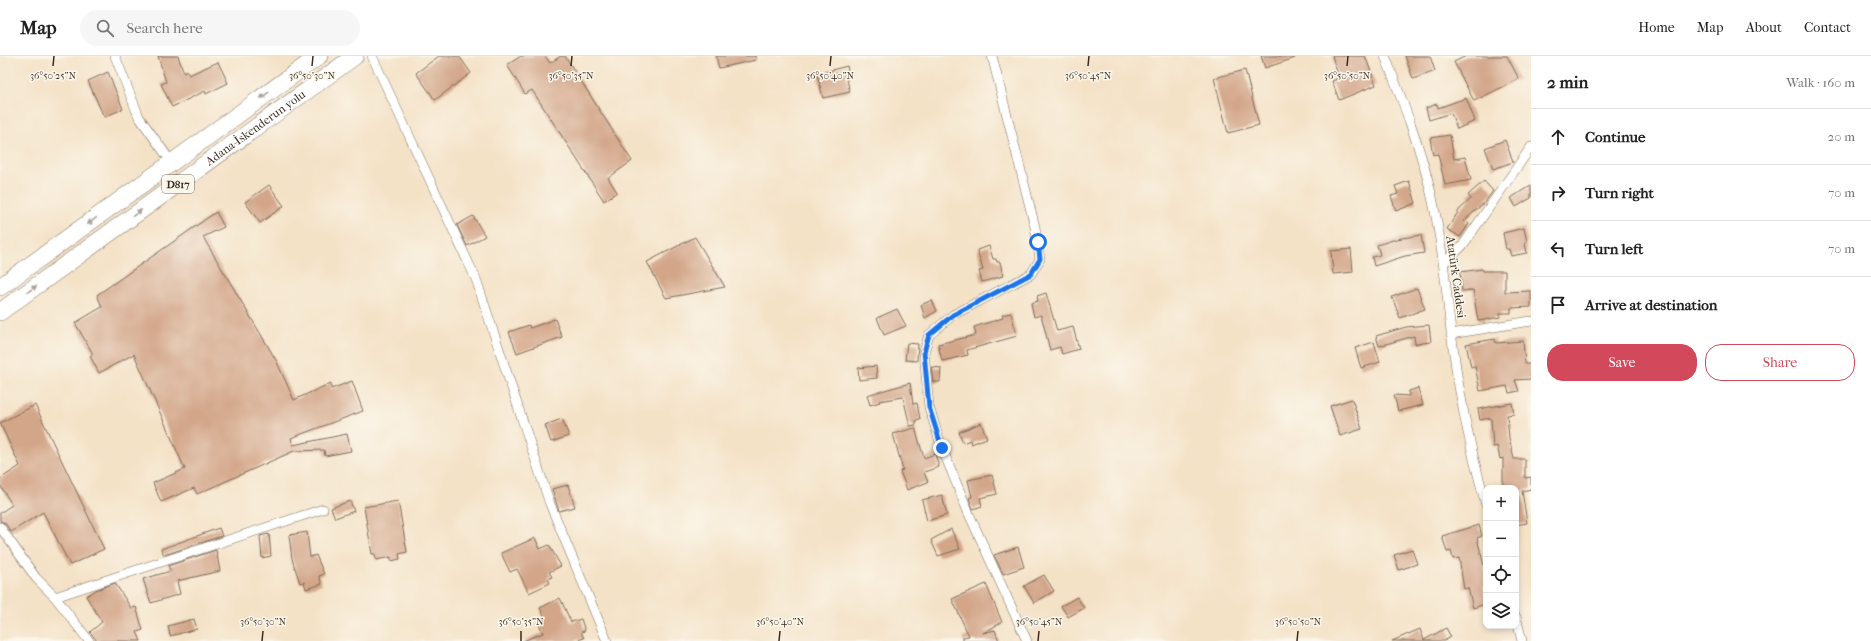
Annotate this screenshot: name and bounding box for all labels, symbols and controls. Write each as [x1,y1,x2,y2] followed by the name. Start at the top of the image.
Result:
[80,10,360,46] search box
[20,17,56,39] text: Map
[94,17,116,39] icon: search
[126,19,203,37] text: Search here
[1638,19,1675,36] text: Home
[1697,19,1724,36] text: Map
[1746,19,1782,36] text: About
[1804,19,1851,36] text: Contact
[30,70,76,82] text: 36°50'25"N
[289,70,336,82] text: 36°50'30"N
[548,70,594,82] text: 36°50'35"N
[806,70,854,82] text: 36°50'40"N
[1065,70,1112,82] text: 36°50'45"N
[1324,70,1371,82] text: 36°50'50"N
[1547,72,1588,92] text: 2 min
[1786,75,1855,90] text: Walk · 160 m
[202,87,308,169] street label: Adana-İskenderun yolu
[260,91,271,99] one-way arrow
[1547,126,1569,148] icon: ahead
[1585,128,1645,146] text: Continue
[1828,129,1855,144] text: 20 m
[162,175,194,193] road number: D817
[1547,182,1569,204] icon: right
[1585,184,1654,202] text: Turn right
[1828,185,1855,200] text: 70 m
[132,209,143,217] one-way arrow
[86,217,97,225] one-way arrow
[1029,233,1047,251] route start
[1443,234,1469,319] street label: Atatürk Caddesi
[1547,238,1569,260] icon: left
[1585,240,1643,258] text: Turn left
[1828,241,1855,256] text: 70 m
[26,285,37,293] one-way arrow
[1547,294,1569,316] icon: arrive
[1585,296,1717,314] text: Arrive at destination
[1547,344,1697,381] button: Save
[1705,344,1855,381] button: Share
[933,439,951,457] route end
[1483,485,1519,629] map controls
[1483,485,1519,521] button: +
[1483,521,1519,557] button: −
[1483,557,1519,593] button: locate
[1483,593,1519,629] button: layers
[240,616,287,628] text: 36°50'30"N
[498,616,544,628] text: 36°50'35"N
[756,616,804,628] text: 36°50'40"N
[1016,616,1063,628] text: 36°50'45"N
[1275,616,1322,628] text: 36°50'50"N

